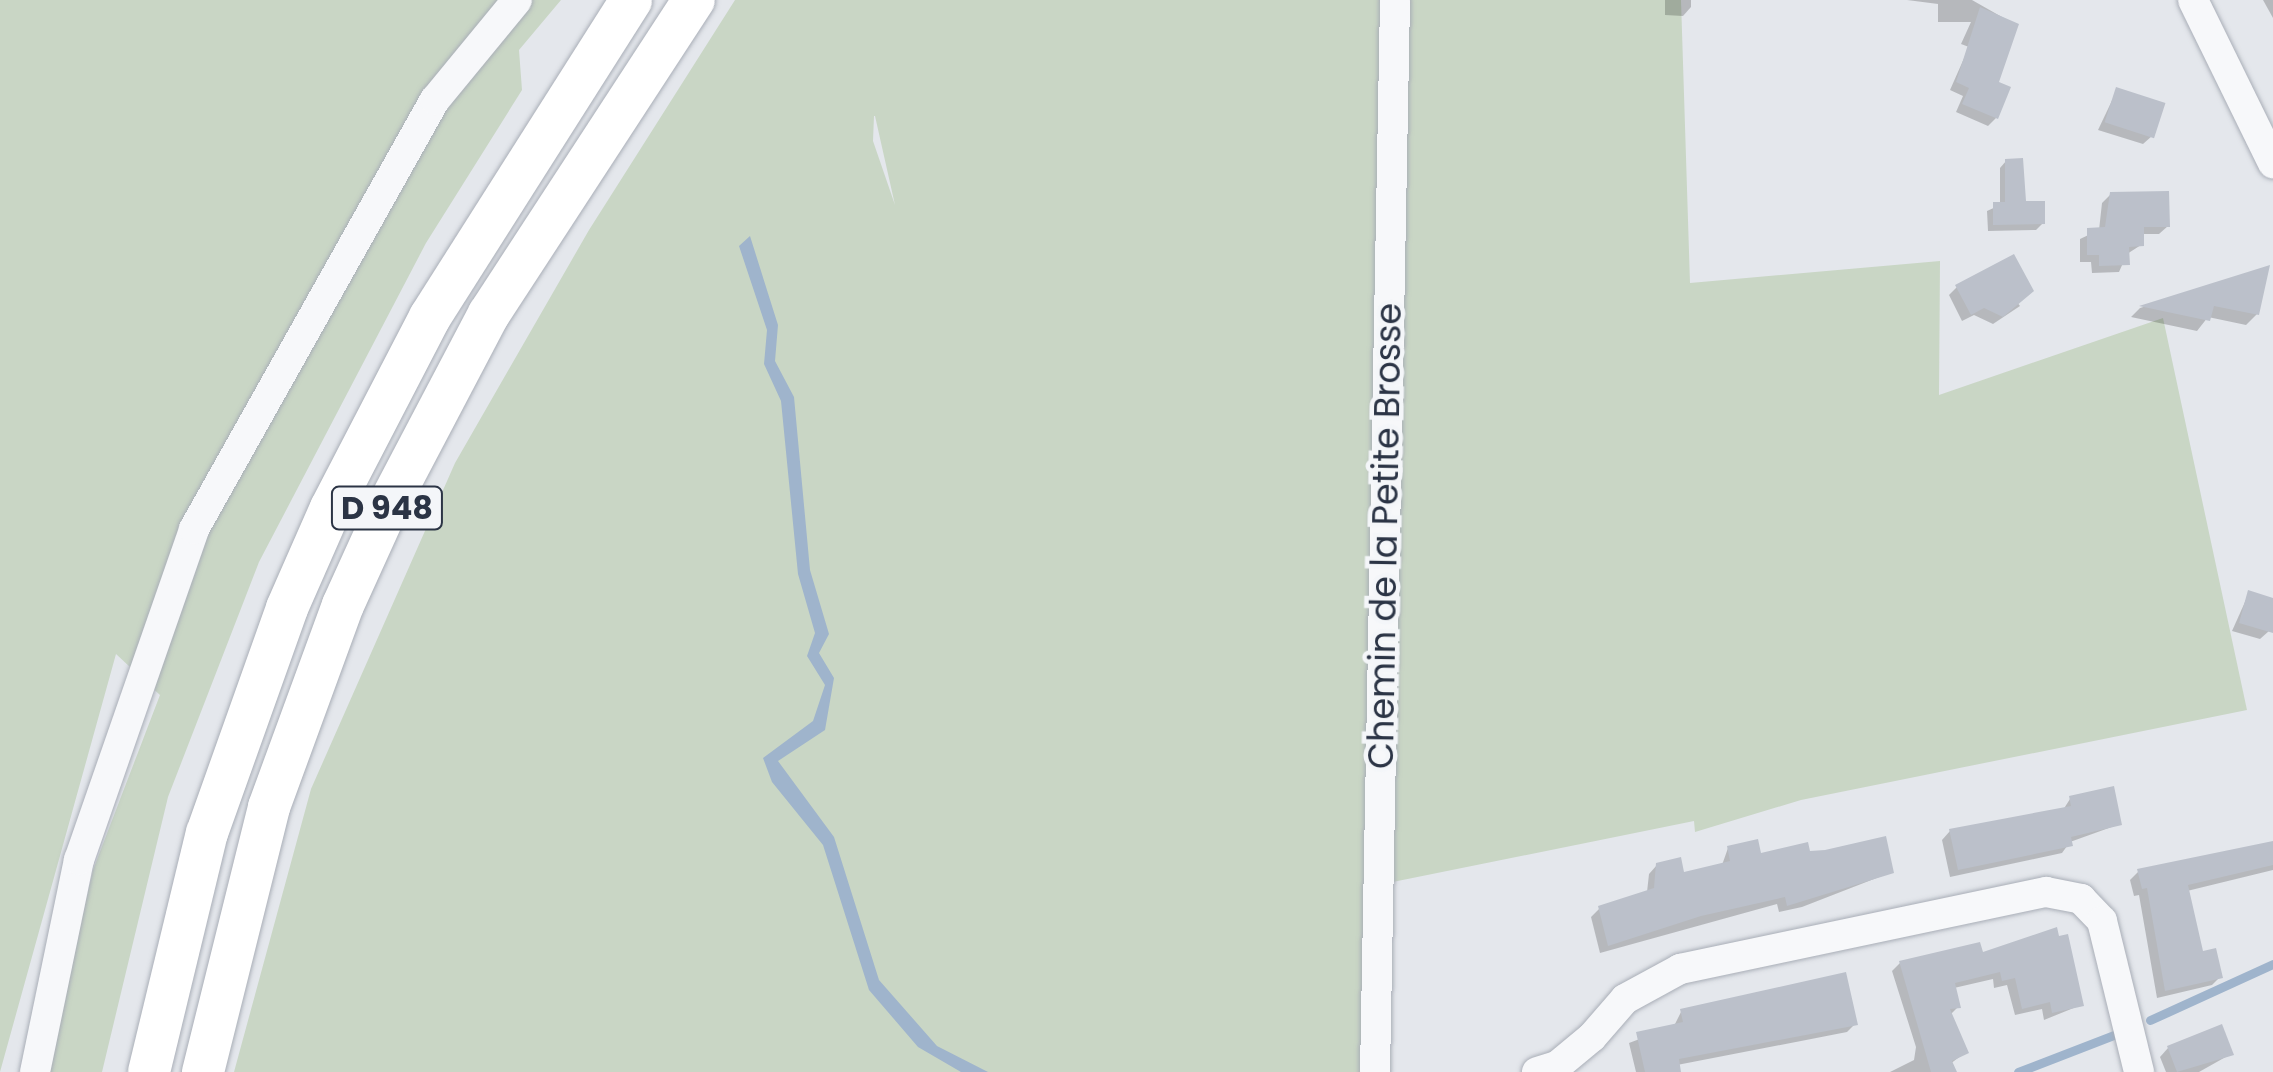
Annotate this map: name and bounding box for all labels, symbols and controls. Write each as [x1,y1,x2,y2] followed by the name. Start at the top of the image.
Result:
[1360,303,1410,769] street label: Chemin de la Petite Brosse
[330,481,444,535] road number: D 948

